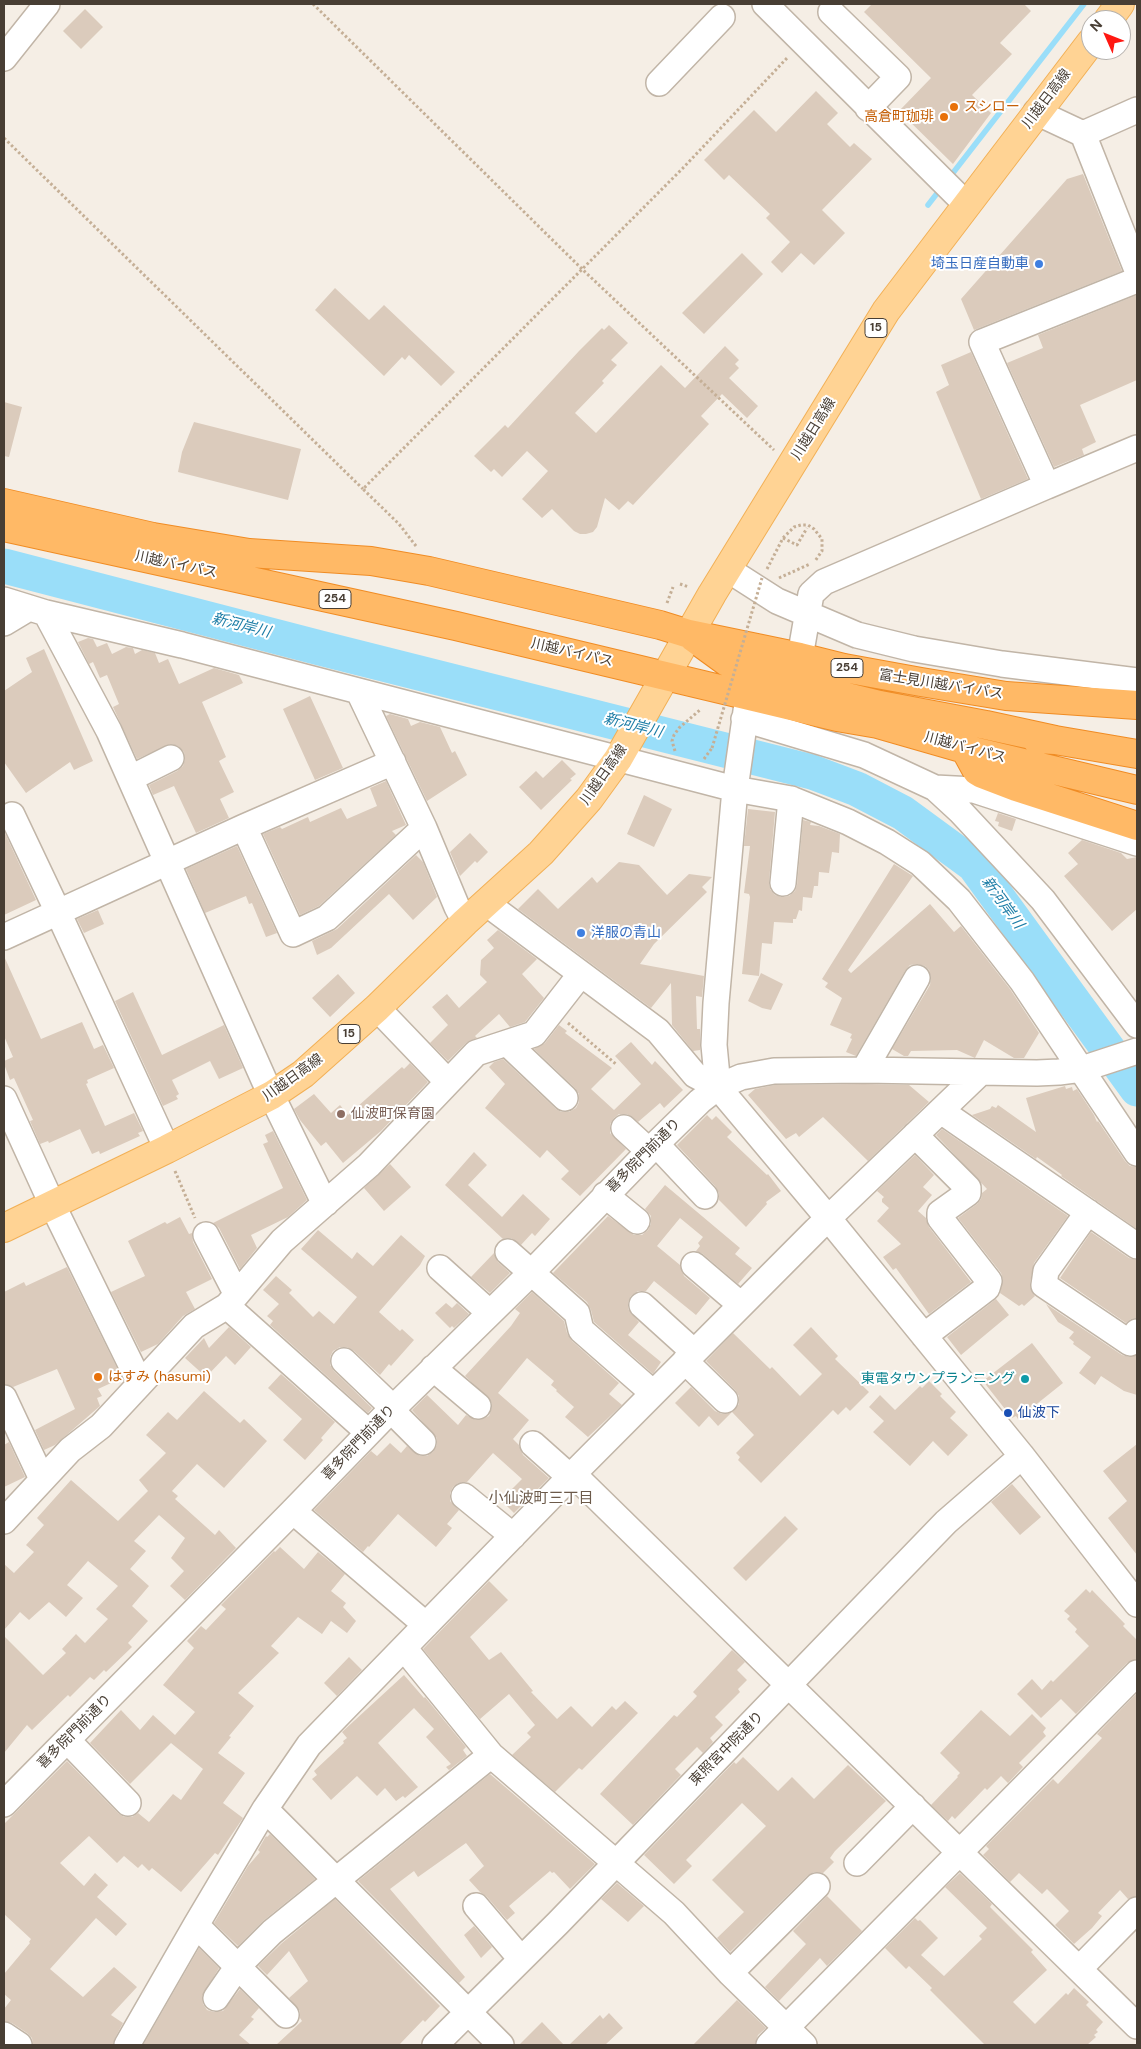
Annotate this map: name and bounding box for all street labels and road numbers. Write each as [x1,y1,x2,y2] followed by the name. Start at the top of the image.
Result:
[1019,66,1075,132] street label: 川越日高線
[865,318,887,338] road number: 15
[788,395,840,463] street label: 川越日高線
[133,548,219,582] street label: 川越バイパス
[319,590,351,608] road number: 254
[529,635,615,671] street label: 川越バイパス
[831,658,863,678] road number: 254
[877,667,1005,703] street label: 富士見川越バイパス
[922,729,1008,767] street label: 川越バイパス
[577,742,631,808] street label: 川越日高線
[338,1024,360,1044] road number: 15
[260,1051,326,1105] street label: 川越日高線
[603,1115,685,1197] street label: 喜多院門前通り
[319,1402,399,1484] street label: 喜多院門前通り
[34,1691,116,1773] street label: 喜多院門前通り
[686,1708,768,1790] street label: 東照宮中院通り

